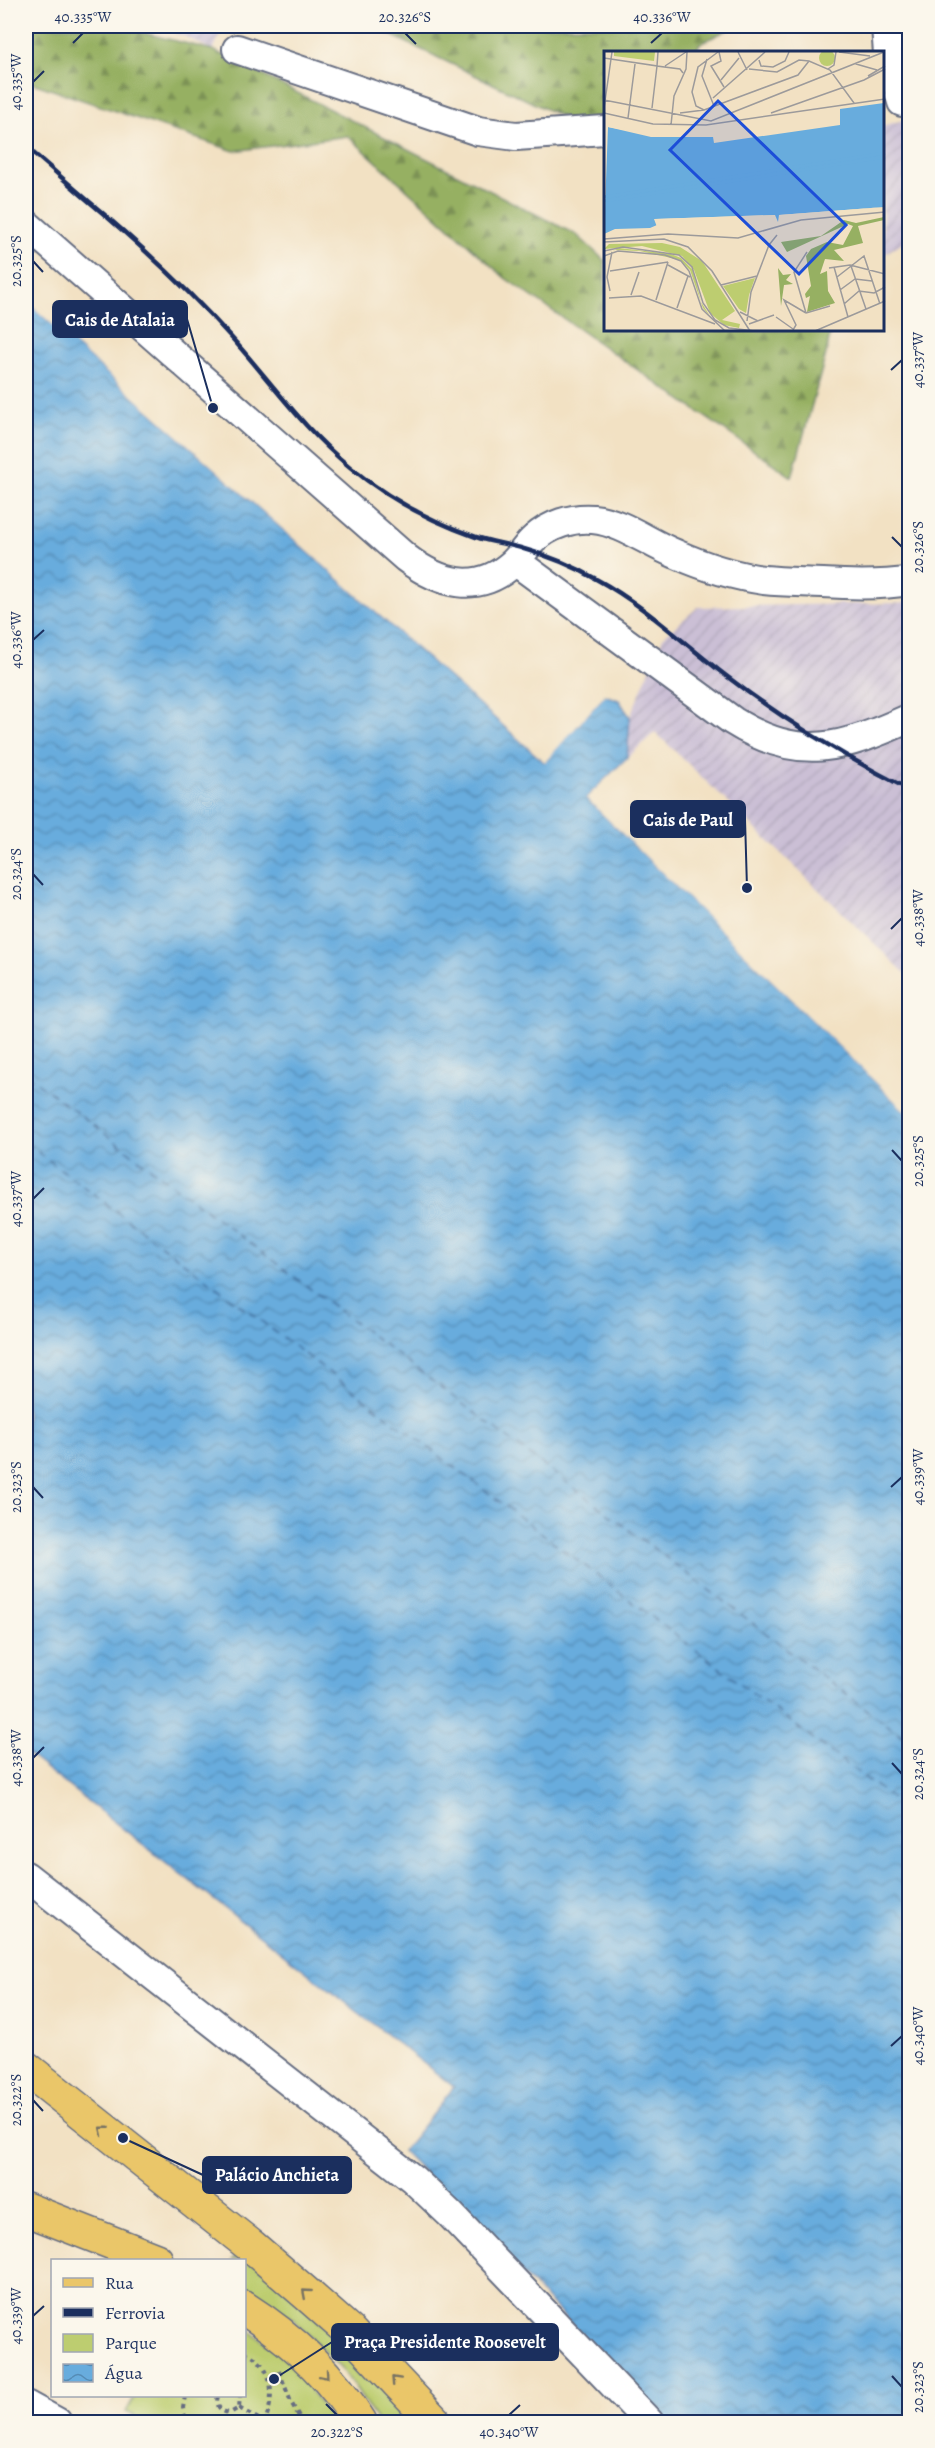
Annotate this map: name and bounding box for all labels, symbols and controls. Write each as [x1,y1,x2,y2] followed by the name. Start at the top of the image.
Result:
[55,7,111,27] text: 40.335°W
[379,7,431,27] text: 20.326°S
[633,7,691,27] text: 40.336°W
[604,51,884,332] inset map
[6,54,26,110] text: 40.335°W
[6,235,26,287] text: 20.325°S
[53,301,187,337] callout: Cais de Atalaia
[65,308,175,332] text: Cais de Atalaia
[908,332,928,388] text: 40.337°W
[908,521,928,573] text: 20.326°S
[6,611,26,669] text: 40.336°W
[631,801,745,837] callout: Cais de Paul
[643,808,733,832] text: Cais de Paul
[6,848,26,900] text: 20.324°S
[908,889,928,947] text: 40.338°W
[908,1135,928,1187] text: 20.325°S
[6,1171,26,1227] text: 40.337°W
[908,1448,928,1506] text: 40.339°W
[6,1461,26,1513] text: 20.323°S
[6,1729,26,1787] text: 40.338°W
[908,1748,928,1800] text: 20.324°S
[908,2007,928,2065] text: 40.340°W
[6,2074,26,2126] text: 20.322°S
[99,2127,110,2138] one-way arrow
[203,2157,351,2193] callout: Palácio Anchieta
[215,2163,339,2187] text: Palácio Anchieta
[51,2259,246,2397] legend
[105,2271,134,2295] text: Rua
[6,2287,26,2345] text: 40.339°W
[302,2289,313,2300] one-way arrow
[105,2301,166,2325] text: Ferrovia
[332,2324,558,2360] callout: Praça Presidente Roosevelt
[344,2330,546,2354] text: Praça Presidente Roosevelt
[105,2331,157,2355] text: Parque
[104,2361,143,2385] text: Água
[908,2361,928,2413] text: 20.323°S
[318,2368,329,2378] one-way arrow
[391,2376,402,2386] one-way arrow
[311,2422,363,2442] text: 20.322°S
[480,2422,538,2442] text: 40.340°W

